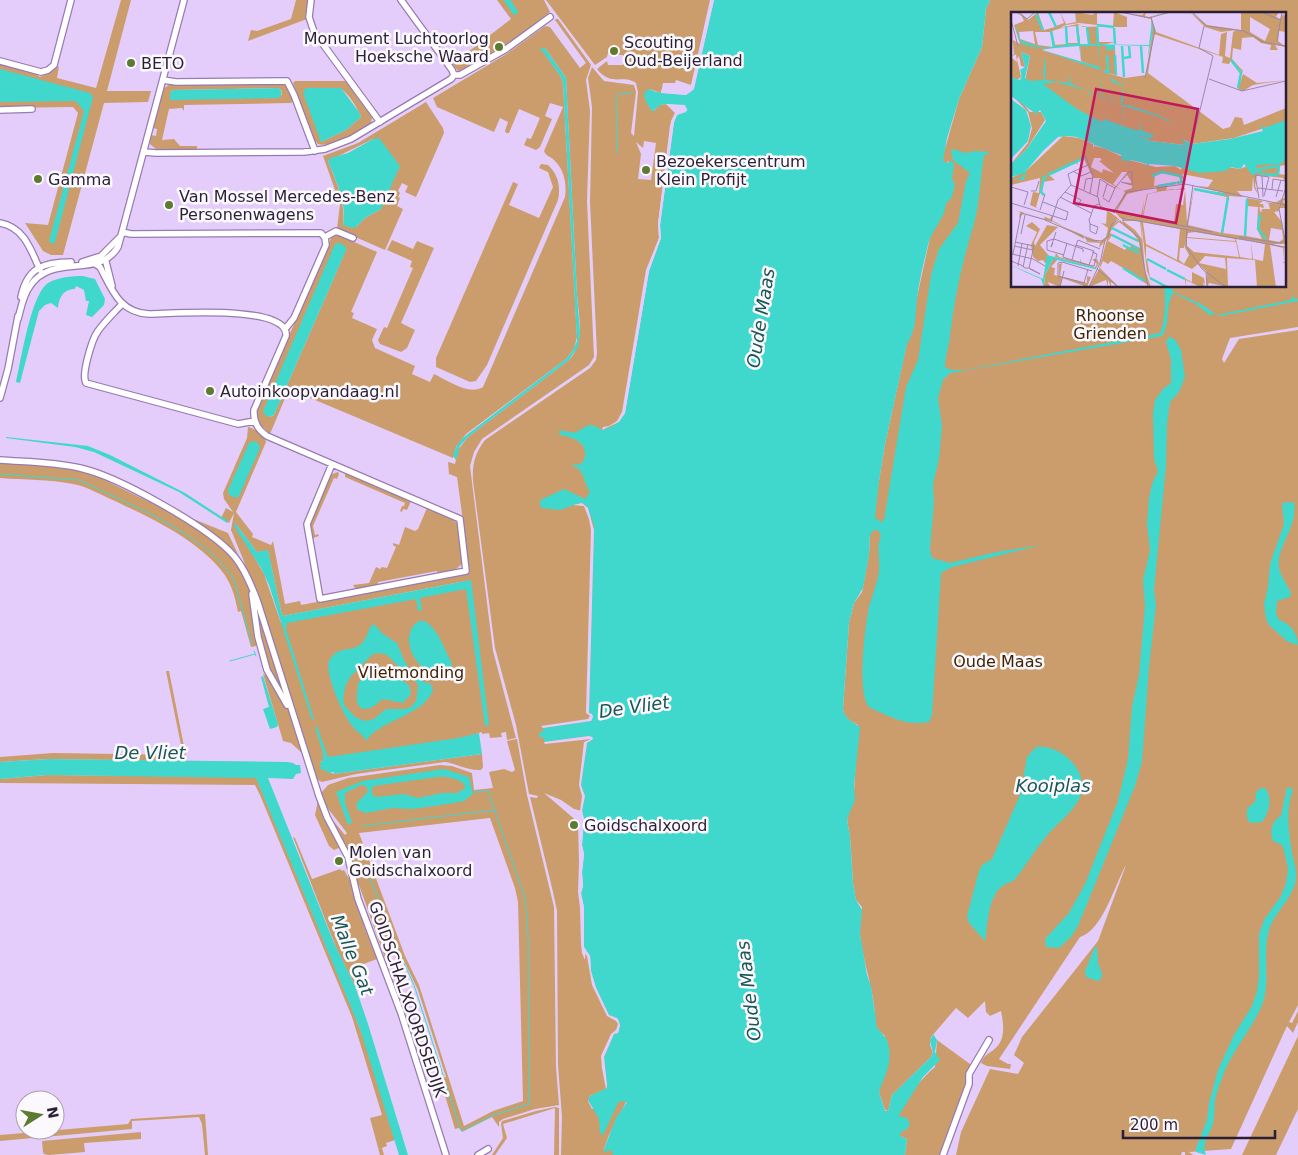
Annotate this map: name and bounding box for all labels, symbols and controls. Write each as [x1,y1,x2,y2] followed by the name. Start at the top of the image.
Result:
[1011,12,1286,288] inset map
[304,29,489,66] place label: Monument Luchtoorlog Hoeksche Waard
[624,33,743,70] place label: Scouting Oud-Beijerland
[493,41,505,53] marker: Monument Luchtoorlog Hoeksche Waard
[608,45,620,57] marker: Scouting Oud-Beijerland
[141,54,184,73] place label: BETO
[125,57,137,69] marker: BETO
[656,152,806,189] place label: Bezoekerscentrum Klein Profijt
[640,164,652,176] marker: Bezoekerscentrum Klein Profijt
[48,170,111,189] place label: Gamma
[32,173,44,185] marker: Gamma
[179,187,395,224] place label: Van Mossel Mercedes-Benz Personenwagens
[163,199,175,211] marker: Van Mossel Mercedes-Benz Personenwagens
[742,267,779,369] water label: Oude Maas
[1073,306,1147,343] park label: Rhoonse Grienden
[220,382,399,401] place label: Autoinkoopvandaag.nl
[204,385,216,397] marker: Autoinkoopvandaag.nl
[953,652,1043,671] park label: Oude Maas
[358,663,464,682] park label: Vlietmonding
[597,691,672,722] water label: De Vliet
[114,742,186,763] water label: De Vliet
[1015,775,1091,796] water label: Kooiplas
[584,816,707,835] place label: Goidschalxoord
[568,819,580,831] marker: Goidschalxoord
[349,843,472,880] place label: Molen van Goidschalxoord
[333,855,345,867] marker: Molen van Goidschalxoord
[365,899,450,1100] street label: GOIDSCHALXOORDSEDIJK
[327,911,379,999] water label: Malle Gat
[732,940,765,1042] water label: Oude Maas
[15,1090,65,1140] north arrow
[44,1105,62,1120] text: N
[1123,1108,1276,1140] scale bar
[1130,1116,1178,1134] text: 200 m

